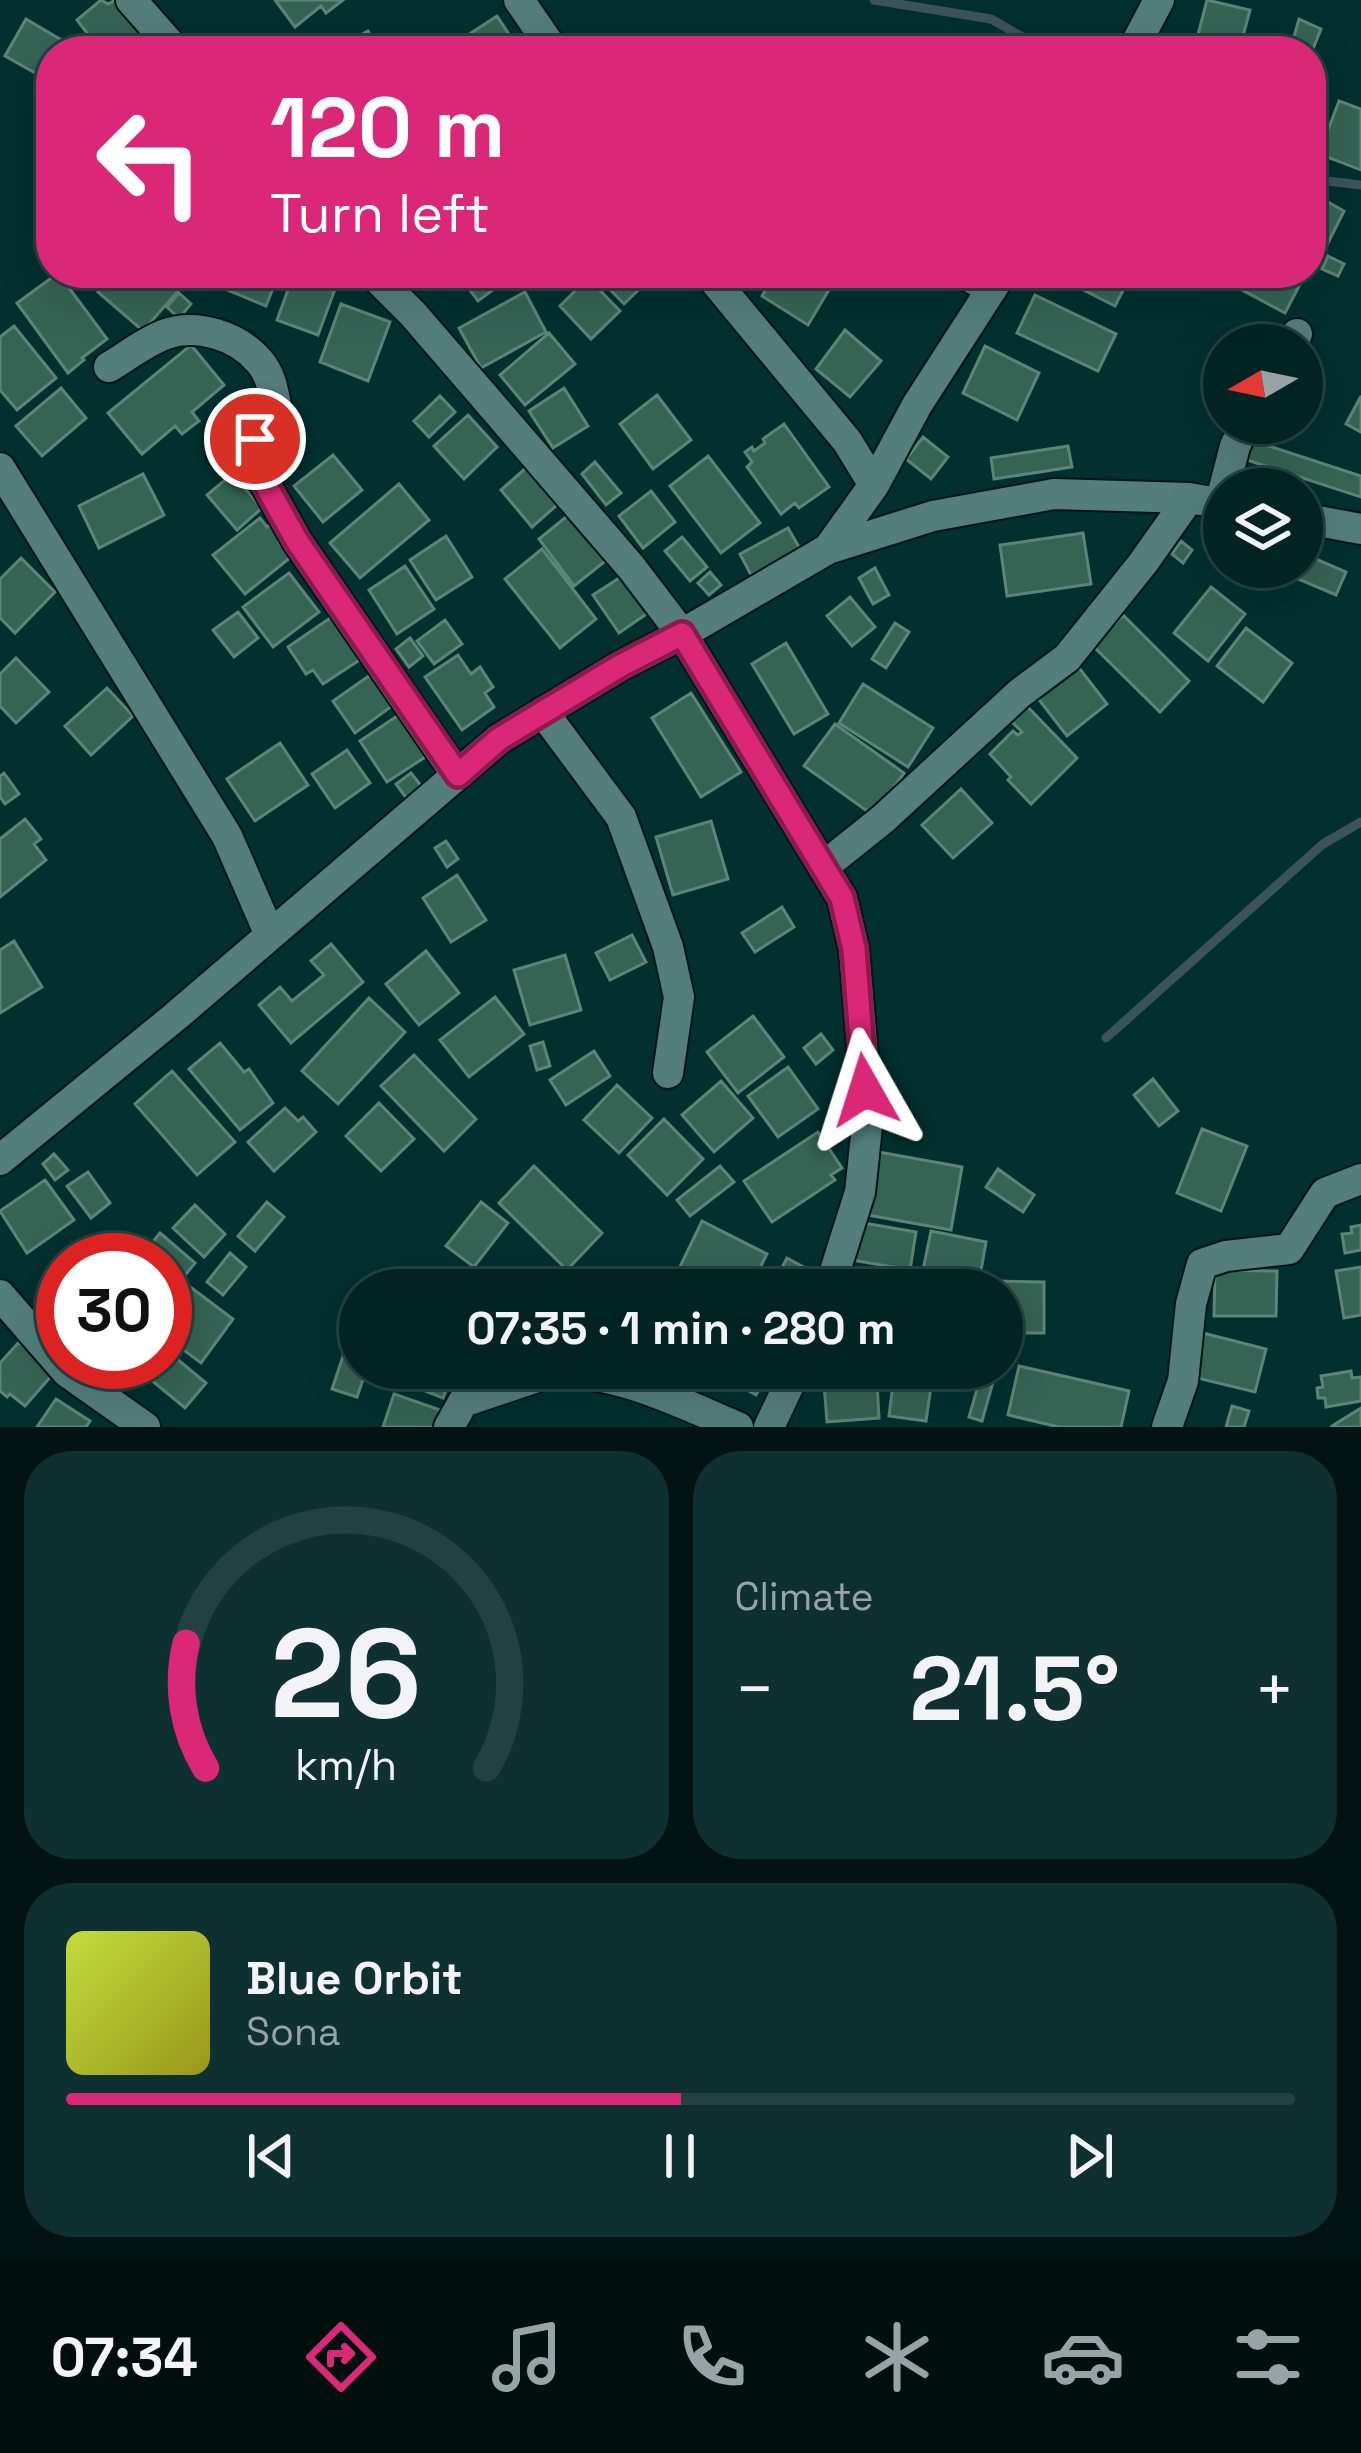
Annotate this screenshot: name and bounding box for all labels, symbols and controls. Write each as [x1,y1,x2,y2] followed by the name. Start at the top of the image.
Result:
[270,74,505,182] text: 120 m
[72,84,228,240] icon: left
[270,179,490,248] text: Turn left
[1203,324,1323,444] north arrow
[1203,324,1323,588] map controls
[204,388,306,490] pin
[222,406,288,472] icon: arrive
[1203,468,1323,588] button: layers
[802,1027,928,1153] position arrow
[36,1233,192,1389] speed limit sign: 30
[467,1300,895,1357] text: 07:35 · 1 min · 280 m
[735,1572,874,1621] text: Climate
[271,1594,422,1753] text: 26
[910,1631,1120,1746] text: 21.5°
[735,1647,775,1731] text: −
[1254,1647,1295,1731] text: +
[295,1738,397,1793] text: km/h
[246,1950,462,2007] text: Blue Orbit
[246,2007,340,2056] text: Sona
[238,2123,304,2189] icon: previous
[647,2123,713,2189] icon: pause
[1057,2123,1123,2189] icon: next
[299,2315,383,2399] icon: directions
[485,2315,569,2399] icon: music
[670,2315,754,2399] icon: phone
[855,2315,939,2399] icon: climate
[1041,2315,1125,2399] icon: car
[1226,2315,1310,2399] icon: filters
[51,2323,198,2392] text: 07:34

